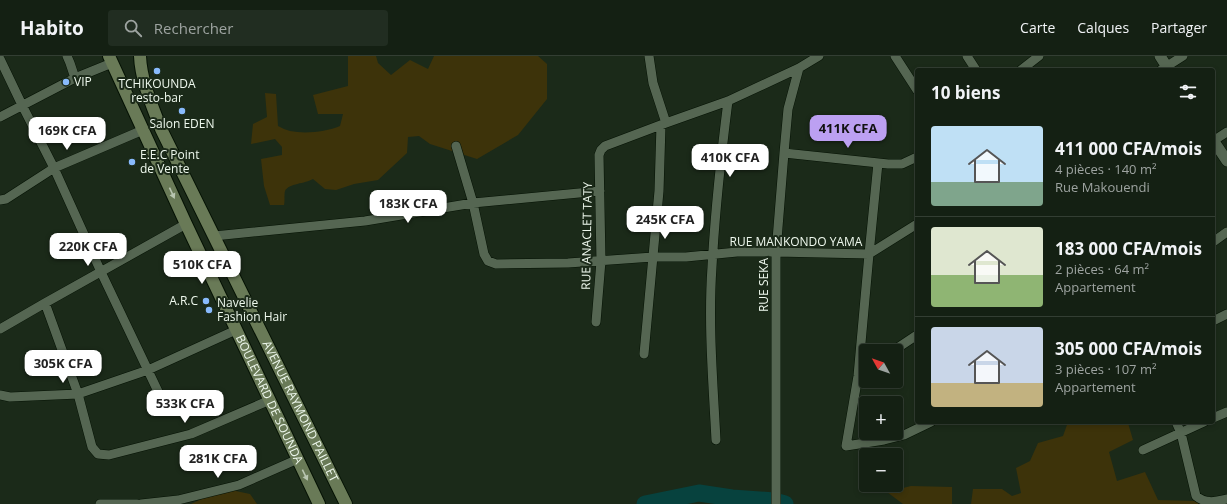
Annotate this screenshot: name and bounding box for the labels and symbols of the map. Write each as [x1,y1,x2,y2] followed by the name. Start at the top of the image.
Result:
[152,66,162,76] marker: TCHIKOUNDA resto-bar
[74,73,92,90] place label: VIP
[118,75,196,106] place label: TCHIKOUNDA resto-bar
[61,77,71,87] marker: VIP
[177,106,187,116] marker: Salon EDEN
[149,115,215,132] place label: Salon EDEN
[807,115,889,149] pin: 411K CFA
[26,117,108,151] pin: 169K CFA
[689,144,771,178] pin: 410K CFA
[140,146,199,177] place label: E.E.C Point de Vente
[127,157,137,167] marker: E.E.C Point de Vente
[577,182,596,290] street label: RUE ANACLET TATY
[169,187,175,199] one-way arrow
[367,190,449,224] pin: 183K CFA
[624,206,706,240] pin: 245K CFA
[47,233,129,267] pin: 220K CFA
[730,233,863,250] street label: RUE MANKONDO YAMA
[161,251,243,285] pin: 510K CFA
[755,258,772,312] street label: RUE SEKA
[169,292,198,309] place label: A.R.C
[217,294,287,325] place label: Navelie Fashion Hair
[201,296,211,306] marker: A.R.C
[204,305,214,315] marker: Navelie Fashion Hair
[232,332,308,467] street label: BOULEVARD DE SOUNDA
[259,337,343,485] street label: AVENUE RAYMOND PAILLET
[859,344,903,388] north arrow
[22,350,104,384] pin: 305K CFA
[144,390,226,424] pin: 533K CFA
[177,445,259,479] pin: 281K CFA
[302,470,308,481] one-way arrow

